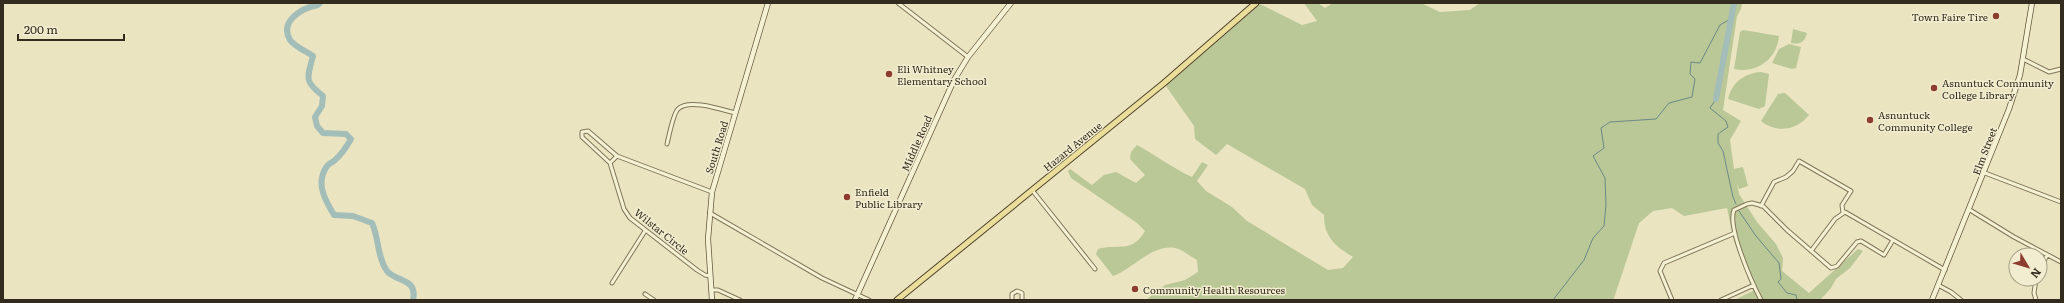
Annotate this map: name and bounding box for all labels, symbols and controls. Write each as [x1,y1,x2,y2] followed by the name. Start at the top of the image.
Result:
[1912,9,1988,24] place label: Town Faire Tire
[1991,11,2001,21] marker: Town Faire Tire
[18,16,124,42] scale bar
[24,20,58,38] text: 200 m
[897,61,987,88] place label: Eli Whitney Elementary School
[884,69,894,79] marker: Eli Whitney Elementary School
[1942,75,2054,102] place label: Asnuntuck Community College Library
[1929,83,1939,93] marker: Asnuntuck Community College Library
[1878,107,1973,134] place label: Asnuntuck Community College
[897,112,935,174] street label: Middle Road
[1865,115,1875,125] marker: Asnuntuck Community College
[1039,118,1105,174] street label: Hazard Avenue
[701,119,731,175] street label: South Road
[1968,125,2000,177] street label: Elm Street
[855,184,923,211] place label: Enfield Public Library
[842,192,852,202] marker: Enfield Public Library
[632,204,692,258] street label: Wilstar Circle
[2008,247,2048,287] north arrow
[2028,265,2046,282] text: N
[1143,282,1286,297] place label: Community Health Resources
[1130,284,1140,294] marker: Community Health Resources

